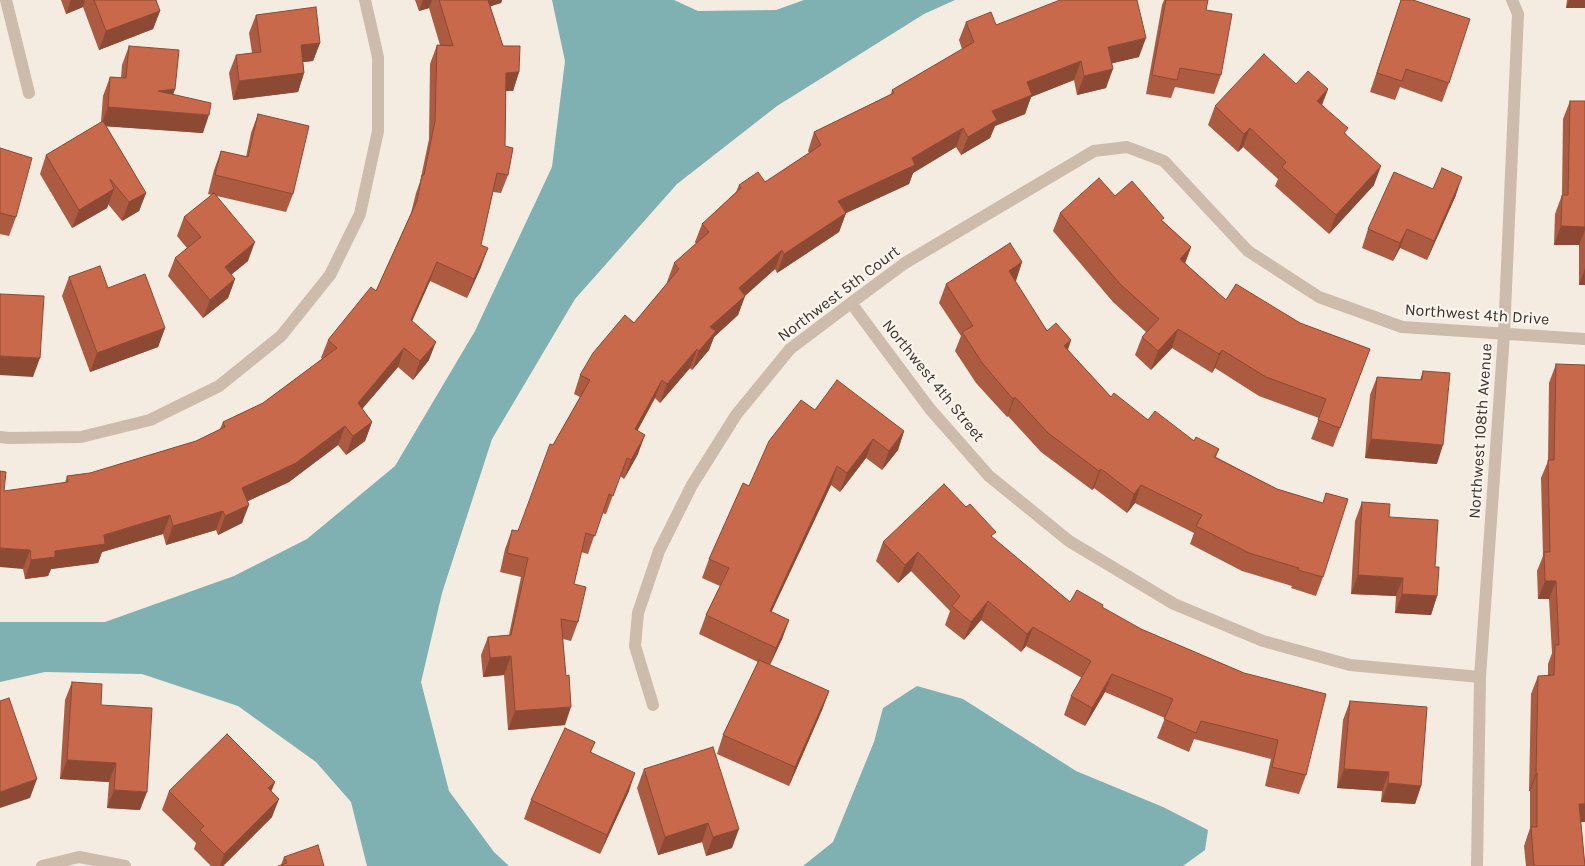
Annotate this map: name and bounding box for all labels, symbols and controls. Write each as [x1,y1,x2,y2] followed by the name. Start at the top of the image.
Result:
[774,242,904,346] street label: Northwest 5th Court
[1404,300,1550,330] street label: Northwest 4th Drive
[878,316,988,446] street label: Northwest 4th Street
[1465,343,1497,519] street label: Northwest 108th Avenue

